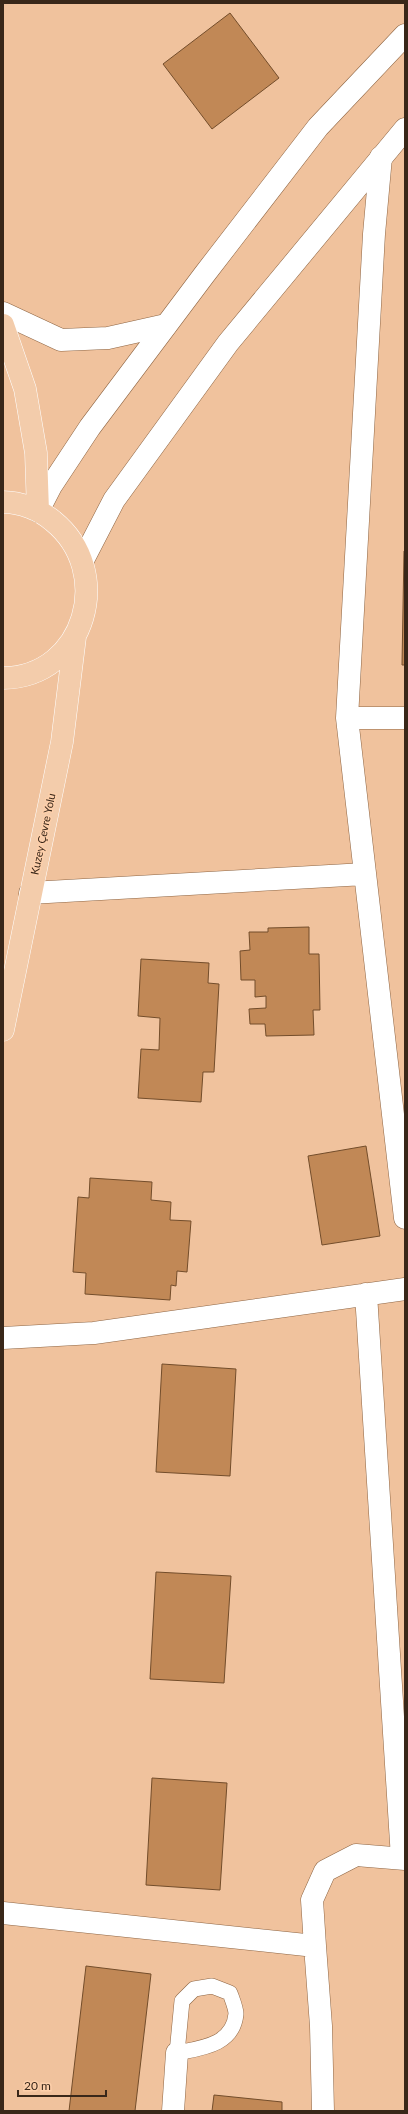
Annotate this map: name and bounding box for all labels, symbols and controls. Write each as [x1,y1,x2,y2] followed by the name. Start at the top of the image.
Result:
[28,792,58,876] street label: Kuzey Çevre Yolu
[18,2072,106,2098] scale bar
[24,2078,51,2093] text: 20 m

